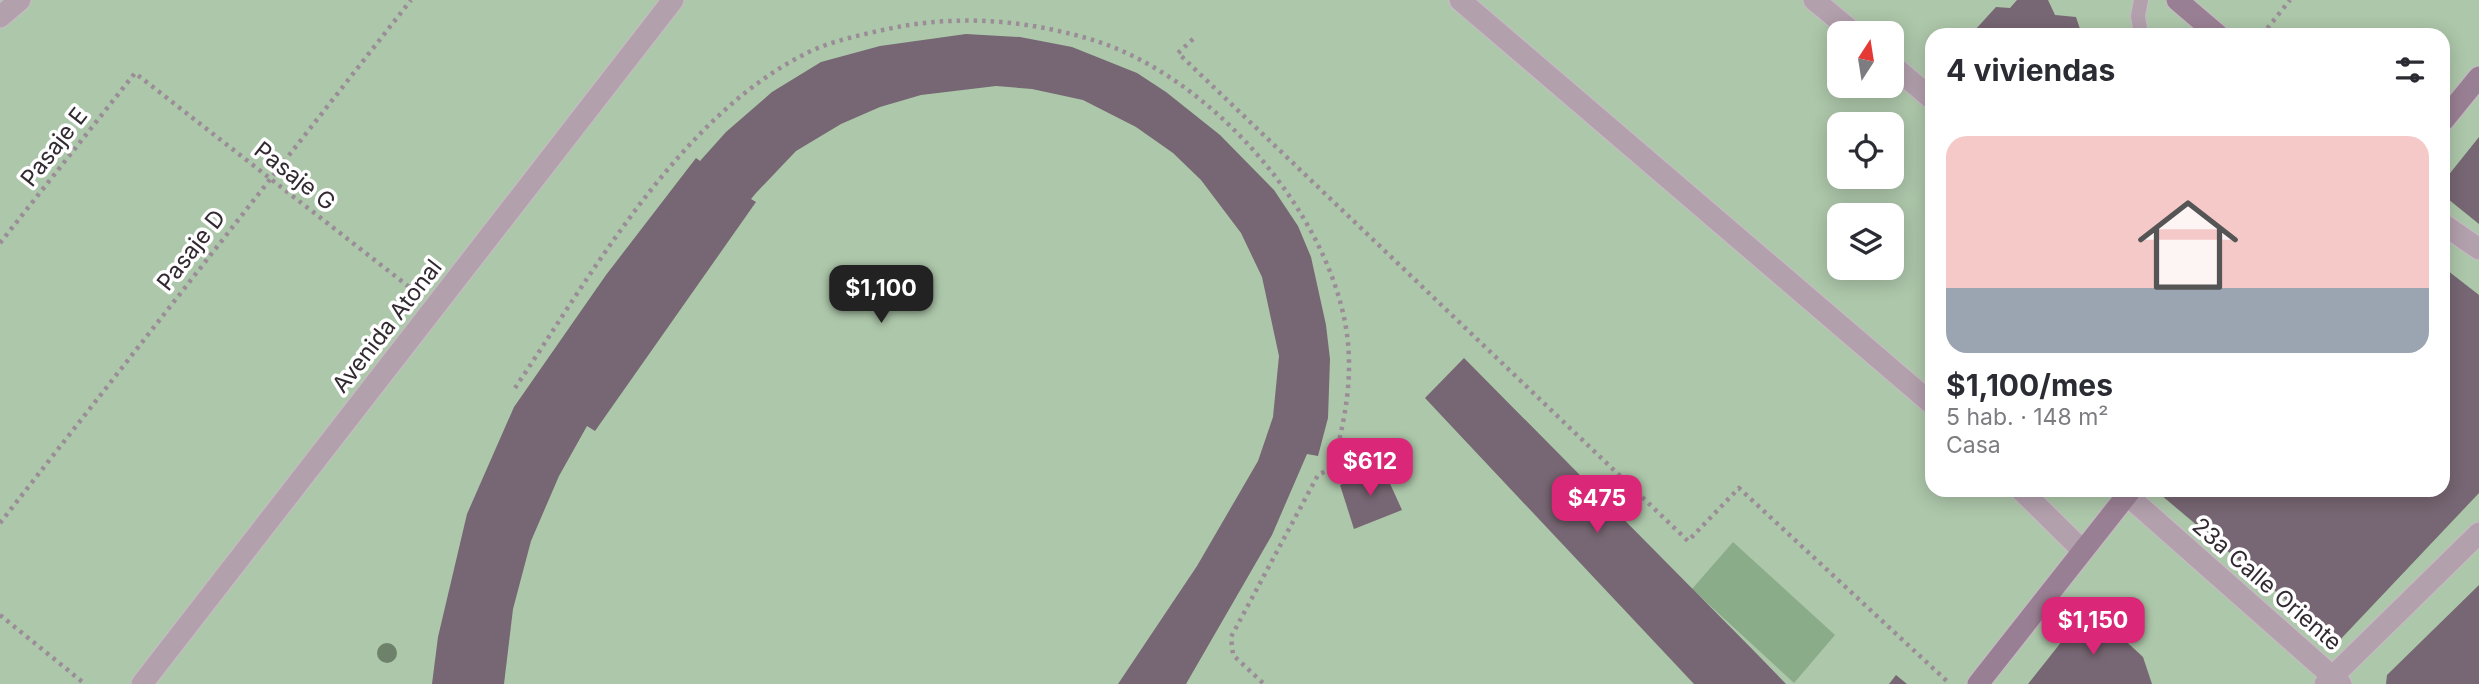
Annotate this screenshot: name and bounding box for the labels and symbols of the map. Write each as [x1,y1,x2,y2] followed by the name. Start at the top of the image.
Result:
[1827,21,1904,98] north arrow
[15,102,93,192] street label: Pasaje E
[249,136,341,216] street label: Pasaje G
[151,204,231,296] street label: Pasaje D
[326,254,448,398] street label: Avenida Atonal
[824,266,938,325] pin: $1,100
[1329,438,1411,498] pin: $612
[1556,476,1638,535] pin: $475
[2187,512,2347,656] street label: 23a Calle Oriente
[2036,598,2150,657] pin: $1,150

